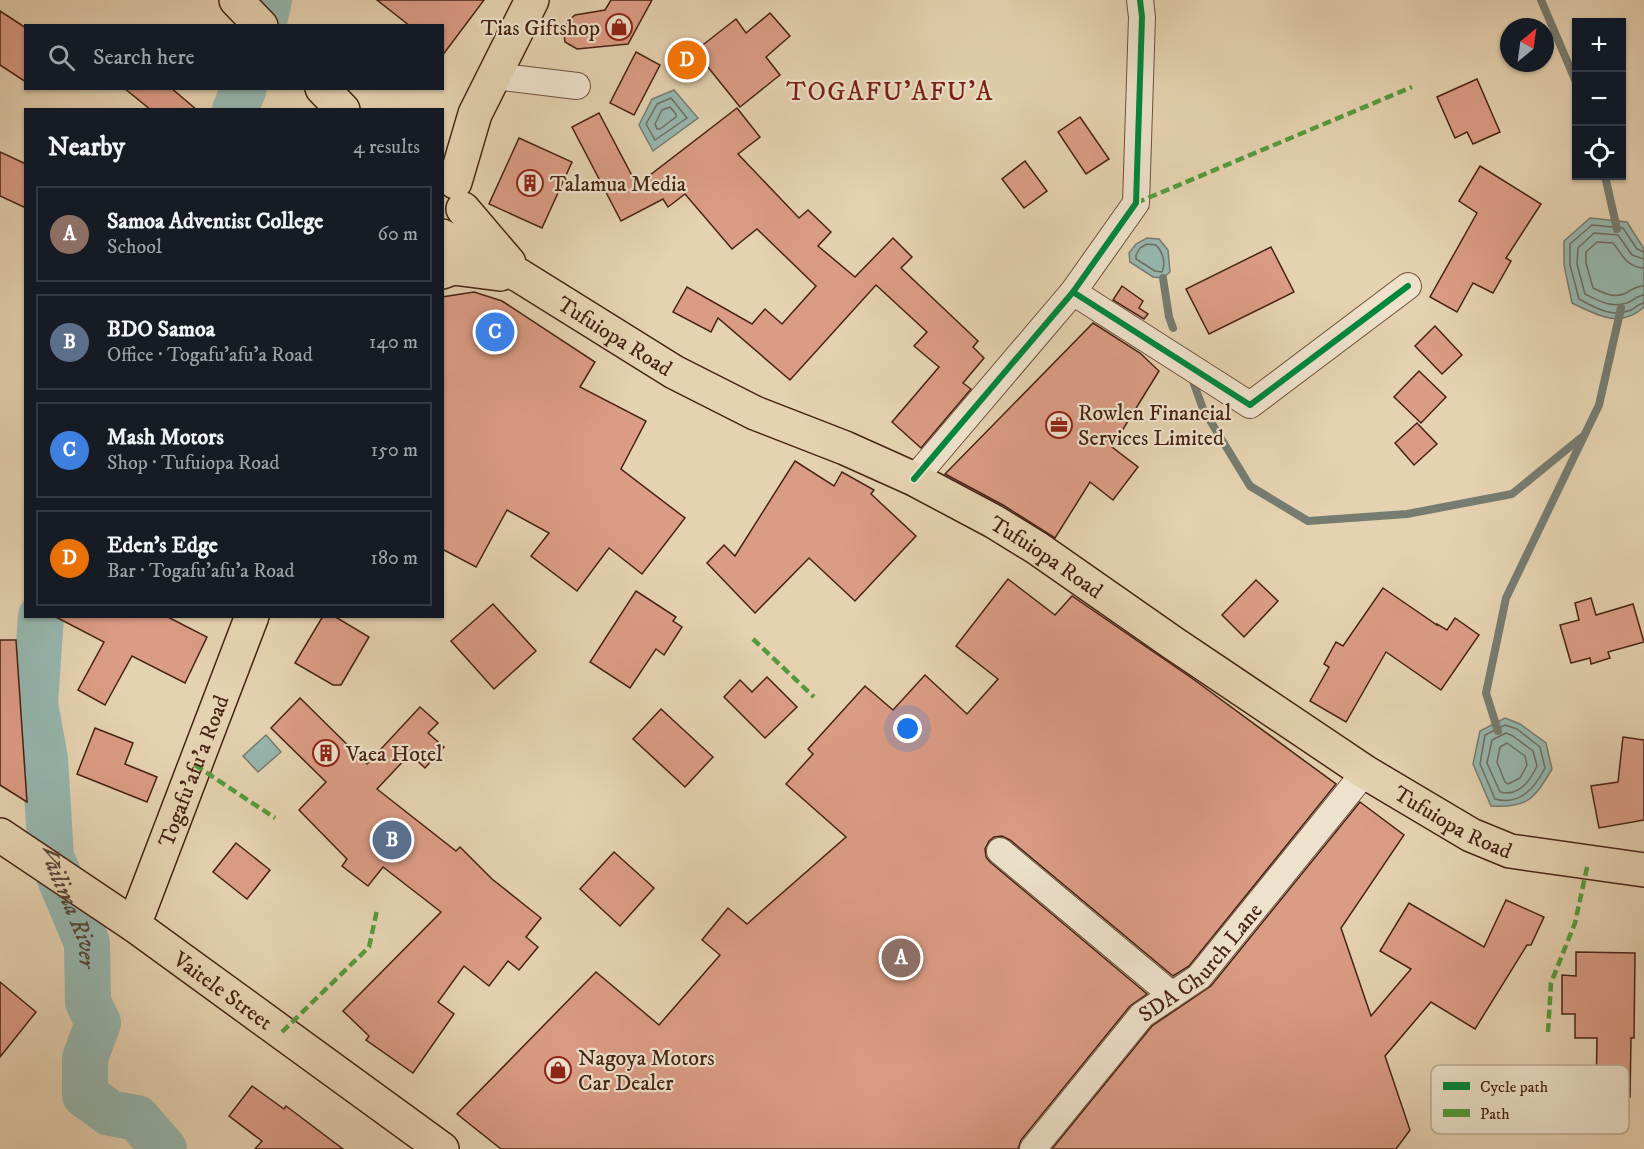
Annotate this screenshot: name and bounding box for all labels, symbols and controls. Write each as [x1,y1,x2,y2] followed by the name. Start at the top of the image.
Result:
[604,12,634,42] shop icon: Tias Giftshop
[481,15,600,42] place label: Tias Giftshop
[1500,18,1554,72] north arrow
[1572,18,1626,180] map controls
[1572,18,1626,72] button: +
[24,24,444,90] search box
[668,38,706,82] pin: D
[45,41,78,74] icon: search
[93,44,195,71] text: Search here
[1572,72,1626,126] button: −
[786,76,994,109] district label: TOGAFU'AFU'A
[1572,126,1626,180] button: locate
[48,131,125,164] text: Nearby
[353,135,420,160] text: 4 results
[515,168,545,198] building icon: Talamua Media
[550,171,687,198] place label: Talamua Media
[107,208,323,235] text: Samoa Adventist College
[63,222,76,247] text: A
[378,222,418,247] text: 60 m
[107,235,162,260] text: School
[552,291,677,383] street label: Tufuiopa Road
[476,310,514,354] pin: C
[107,316,215,343] text: BDO Samoa
[63,330,76,355] text: B
[369,330,418,355] text: 140 m
[107,343,313,368] text: Office · Togafu'afu'a Road
[1078,400,1232,452] place label: Rowlen Financial Services Limited
[1044,410,1074,440] office icon: Rowlen Financial Services Limited
[107,424,224,451] text: Mash Motors
[63,438,76,463] text: C
[371,438,418,463] text: 150 m
[107,451,280,476] text: Shop · Tufuiopa Road
[984,510,1108,605] street label: Tufuiopa Road
[107,532,218,559] text: Eden's Edge
[62,546,77,571] text: D
[371,546,418,571] text: 180 m
[107,559,295,584] text: Bar · Togafu'afu'a Road
[153,692,235,851] street label: Togafu'afu'a Road
[893,714,922,743] your location
[311,738,341,768] building icon: Vaea Hotel
[345,741,443,768] place label: Vaea Hotel
[1389,780,1516,865] street label: Tufuiopa Road
[372,818,412,862] pin: B
[34,846,101,970] water label: Vailima River
[1134,898,1269,1029] street label: SDA Church Lane
[882,936,920,980] pin: A
[167,946,277,1036] street label: Vaitele Street
[578,1045,714,1097] place label: Nagoya Motors Car Dealer
[543,1055,573,1085] shop icon: Nagoya Motors Car Dealer
[1431,1065,1629,1134] legend
[1480,1077,1549,1097] text: Cycle path
[1480,1104,1510,1124] text: Path

